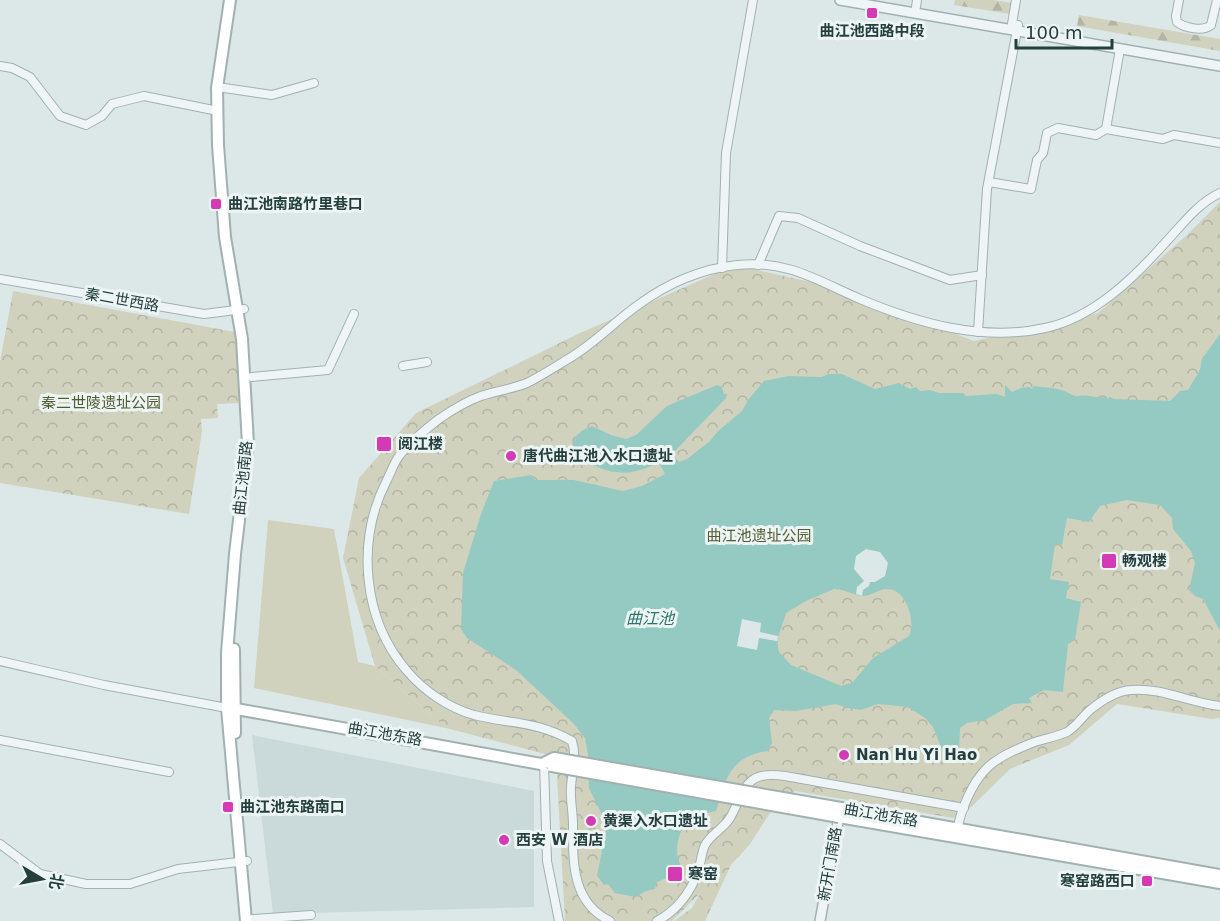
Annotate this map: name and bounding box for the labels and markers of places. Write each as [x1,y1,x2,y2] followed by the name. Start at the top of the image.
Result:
[865,6,879,20] marker: 曲江池西路中段
[819,22,925,40] place label: 曲江池西路中段
[228,195,363,213] place label: 曲江池南路竹里巷口
[209,197,223,211] marker: 曲江池南路竹里巷口
[375,435,393,453] marker: 阅江楼
[398,435,443,453] place label: 阅江楼
[523,447,673,465] place label: 唐代曲江池入水口遗址
[504,449,518,463] marker: 唐代曲江池入水口遗址
[1100,552,1118,570] marker: 畅观楼
[1122,552,1167,570] place label: 畅观楼
[856,746,977,764] place label: Nan Hu Yi Hao
[837,748,851,762] marker: Nan Hu Yi Hao
[240,798,345,816] place label: 曲江池东路南口
[221,800,235,814] marker: 曲江池东路南口
[603,812,708,830] place label: 黄渠入水口遗址
[584,814,598,828] marker: 黄渠入水口遗址
[516,831,603,849] place label: 西安 W 酒店
[497,833,511,847] marker: 西安 W 酒店
[666,865,684,883] marker: 寒窑
[688,865,718,883] place label: 寒窑
[1060,872,1135,890] place label: 寒窑路西口
[1140,874,1154,888] marker: 寒窑路西口

